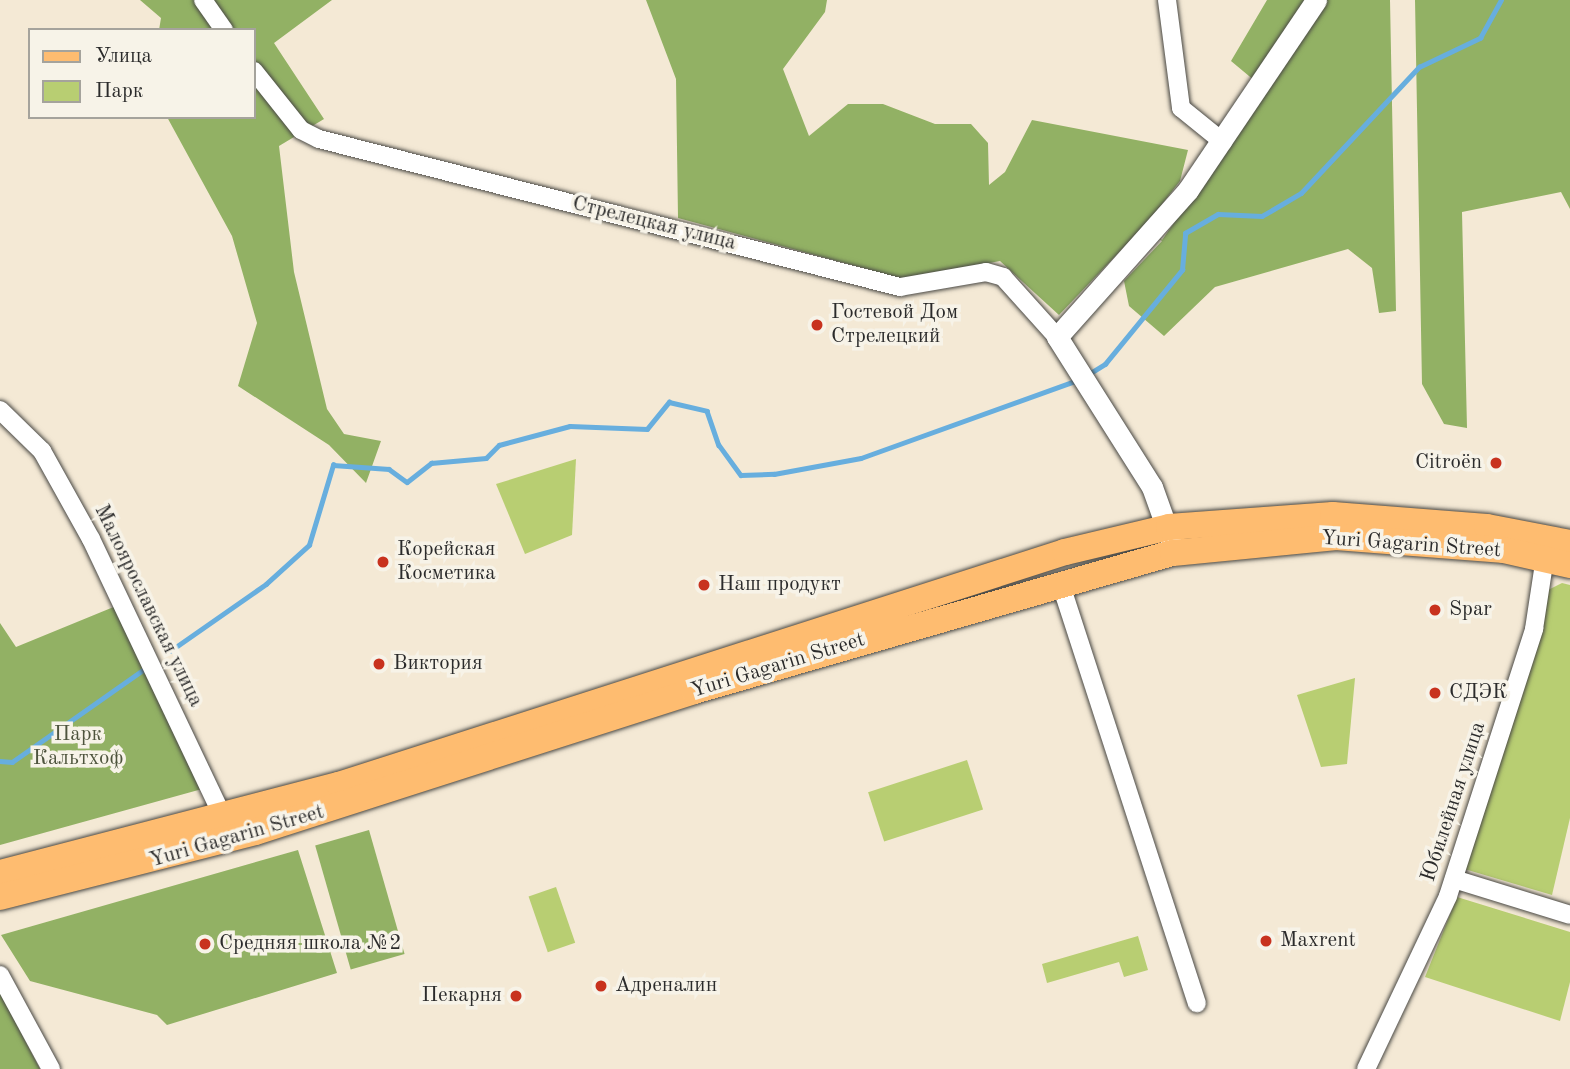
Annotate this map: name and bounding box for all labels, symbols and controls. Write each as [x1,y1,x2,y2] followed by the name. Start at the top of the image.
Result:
[28,28,256,119] legend
[95,46,152,67] text: Улица
[95,81,143,102] text: Парк
[570,191,738,257] street label: Стрелецкая улица
[831,300,958,350] place label: Гостевой Дом Стрелецкий
[809,317,825,333] marker: Гостевой Дом Стрелецкий
[1415,450,1482,476] place label: Citroën
[1488,455,1504,471] marker: Citroën
[88,501,208,711] street label: Малоярославская улица
[1320,526,1502,564] street label: Yuri Gagarin Street
[397,537,496,587] place label: Корейская Косметика
[375,554,391,570] marker: Корейская Косметика
[718,572,841,598] place label: Наш продукт
[696,577,712,593] marker: Наш продукт
[1449,597,1492,623] place label: Spar
[1427,602,1443,618] marker: Spar
[688,628,868,704] street label: Yuri Gagarin Street
[393,651,483,677] place label: Виктория
[371,656,387,672] marker: Виктория
[1449,680,1507,706] place label: СДЭК
[1427,685,1443,701] marker: СДЭК
[1416,719,1492,885] street label: Юбилейная улица
[33,722,123,772] park label: Парк Кальтхоф
[147,800,327,874] street label: Yuri Gagarin Street
[1280,928,1356,954] place label: Maxrent
[219,931,402,957] place label: Средняя школа №2
[1258,933,1274,949] marker: Maxrent
[197,936,213,952] marker: Средняя школа №2
[615,973,717,999] place label: Адреналин
[593,978,609,994] marker: Адреналин
[422,983,502,1009] place label: Пекарня
[508,988,524,1004] marker: Пекарня

